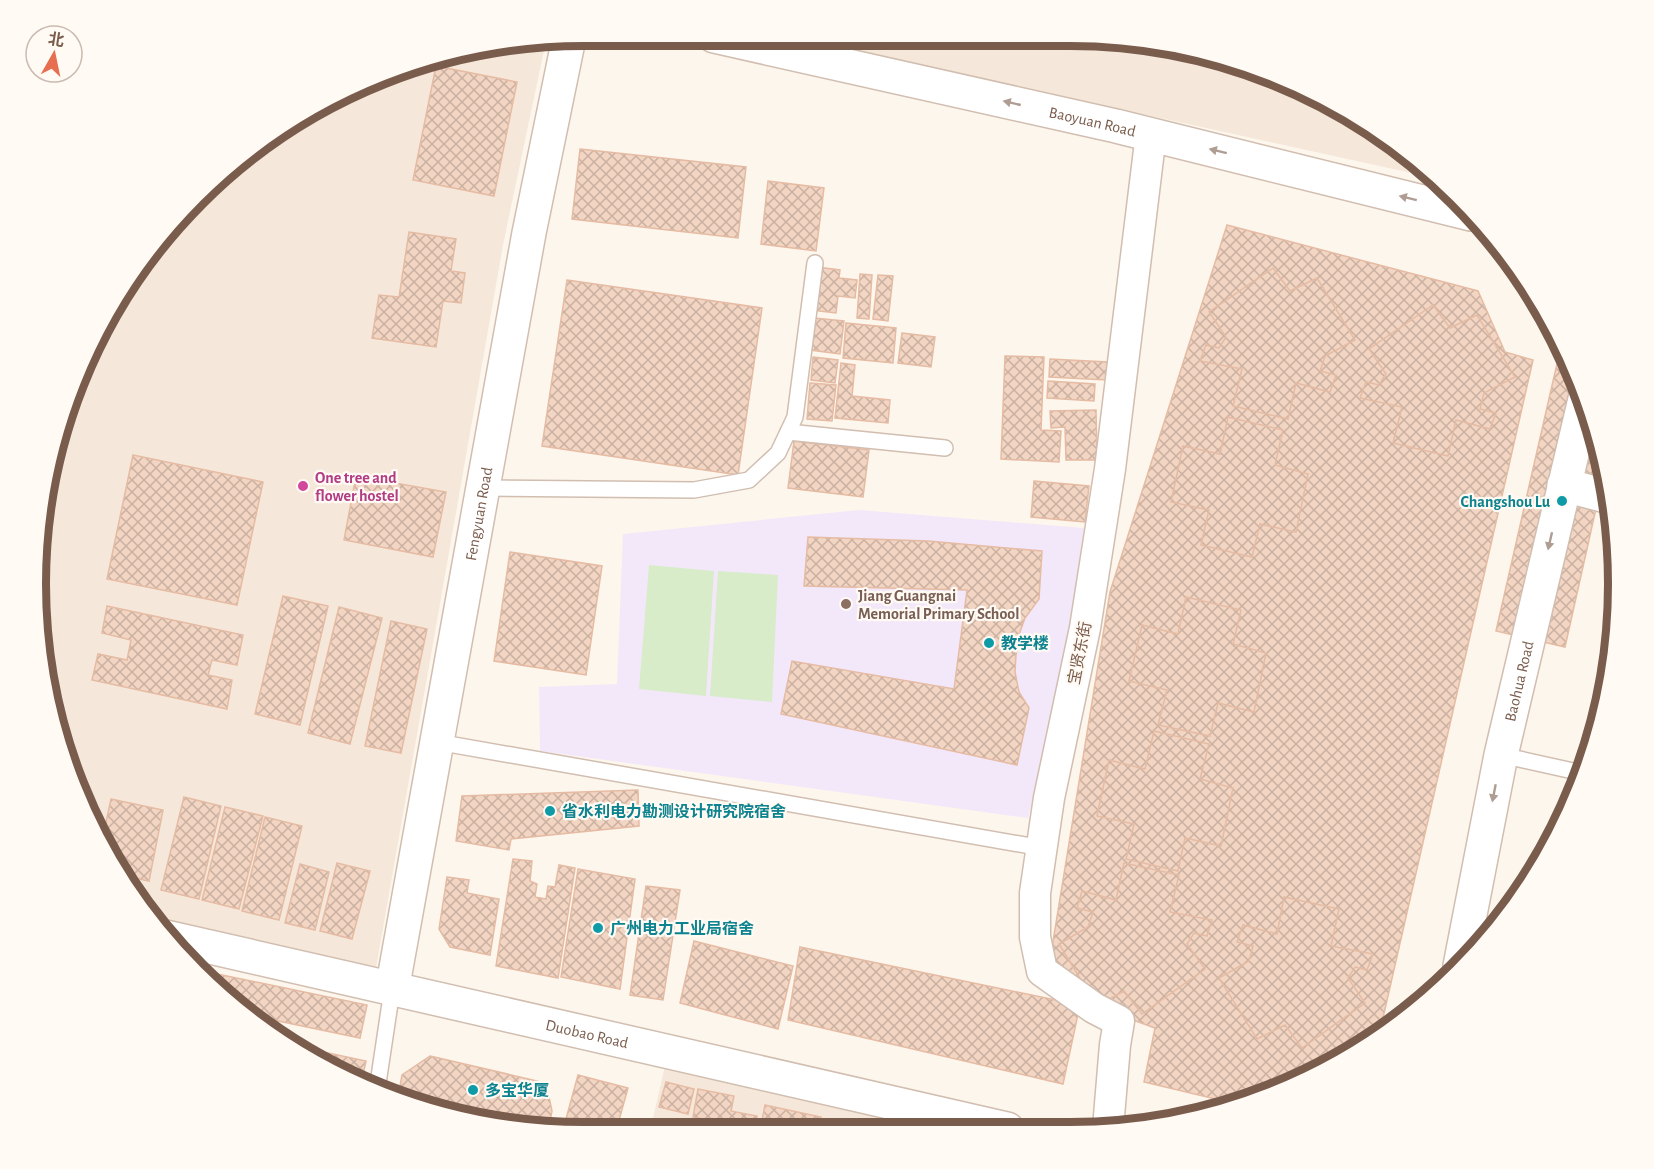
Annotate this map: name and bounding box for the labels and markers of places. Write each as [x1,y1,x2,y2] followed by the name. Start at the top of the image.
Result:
[315,470,399,504] place label: One tree and flower hostel
[296,479,310,493] marker: One tree and flower hostel
[1460,494,1551,510] place label: Changshou Lu
[1555,494,1569,508] marker: Changshou Lu
[858,588,1019,623] place label: Jiang Guangnai Memorial Primary School
[839,597,853,611] marker: Jiang Guangnai Memorial Primary School
[1001,635,1049,652] place label: 教学楼
[982,636,996,650] marker: 教学楼
[562,802,786,820] place label: 省水利电力勘测设计研究院宿舍
[543,804,557,818] marker: 省水利电力勘测设计研究院宿舍
[610,919,754,937] place label: 广州电力工业局宿舍
[591,921,605,935] marker: 广州电力工业局宿舍
[485,1081,549,1099] place label: 多宝华厦
[466,1083,480,1097] marker: 多宝华厦

